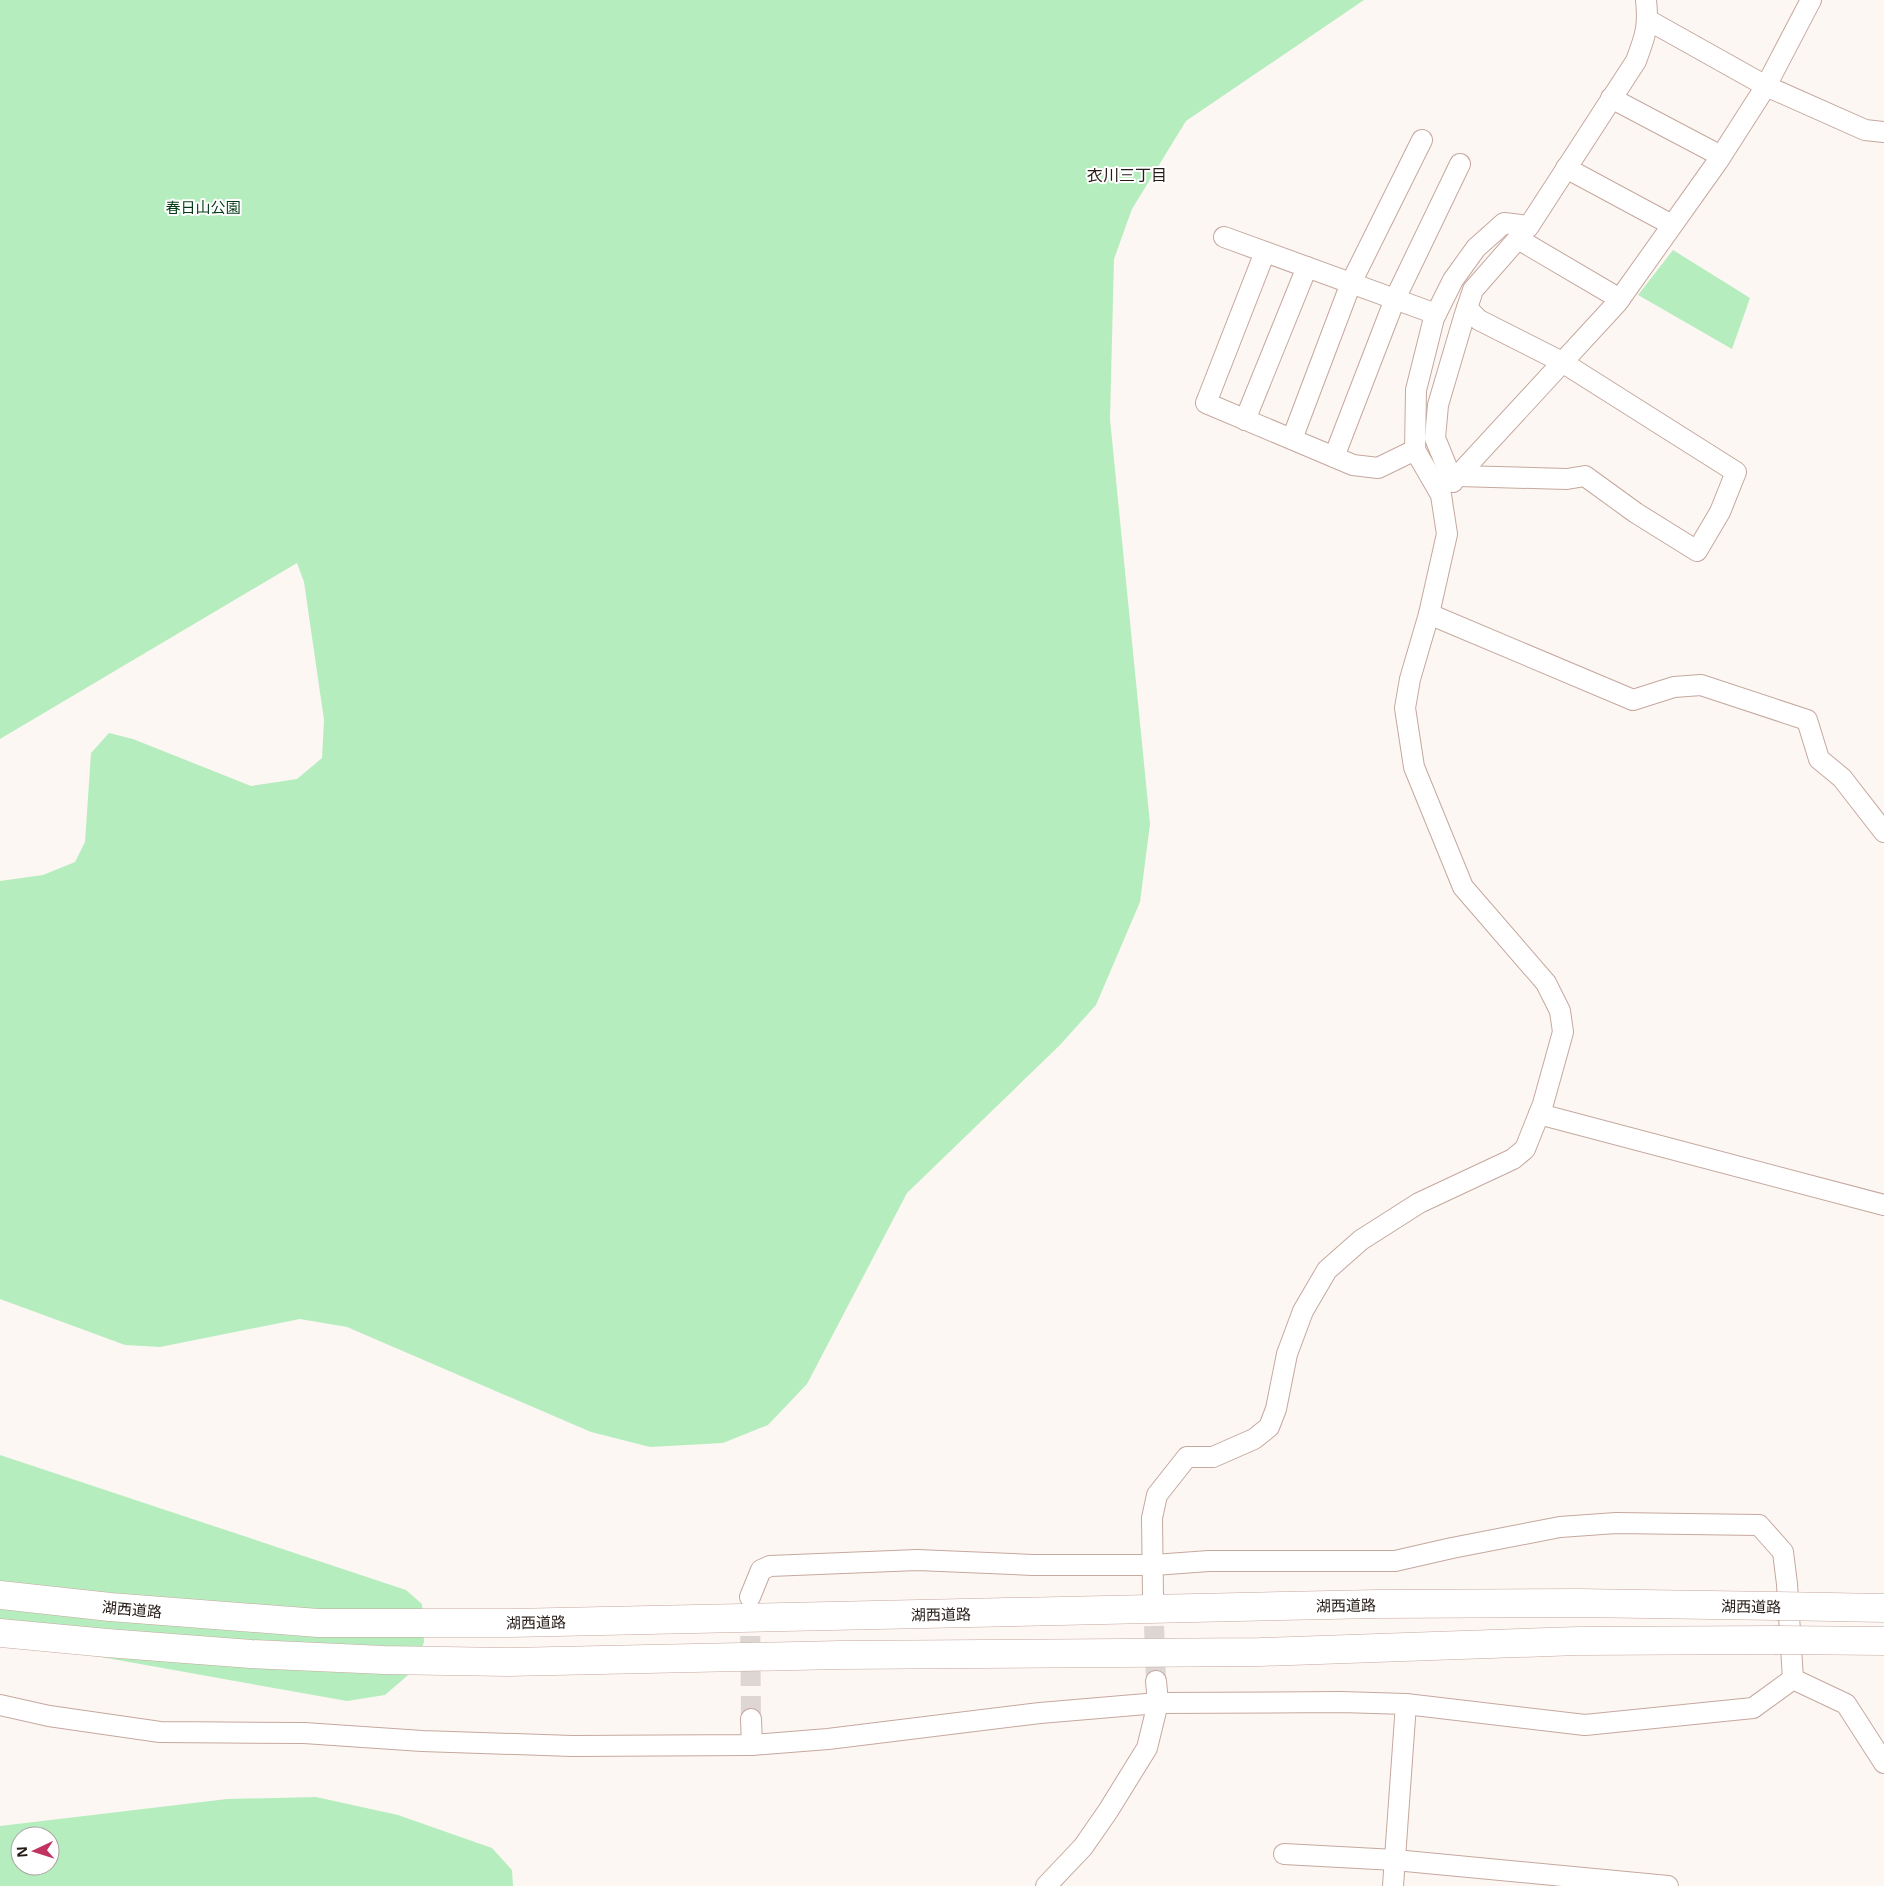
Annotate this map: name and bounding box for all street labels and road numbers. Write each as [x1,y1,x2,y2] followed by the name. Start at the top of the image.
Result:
[1316,1594,1376,1616] street label: 湖西道路
[1721,1595,1781,1617] street label: 湖西道路
[101,1596,163,1622] street label: 湖西道路
[911,1603,971,1625] street label: 湖西道路
[506,1611,566,1633] street label: 湖西道路

